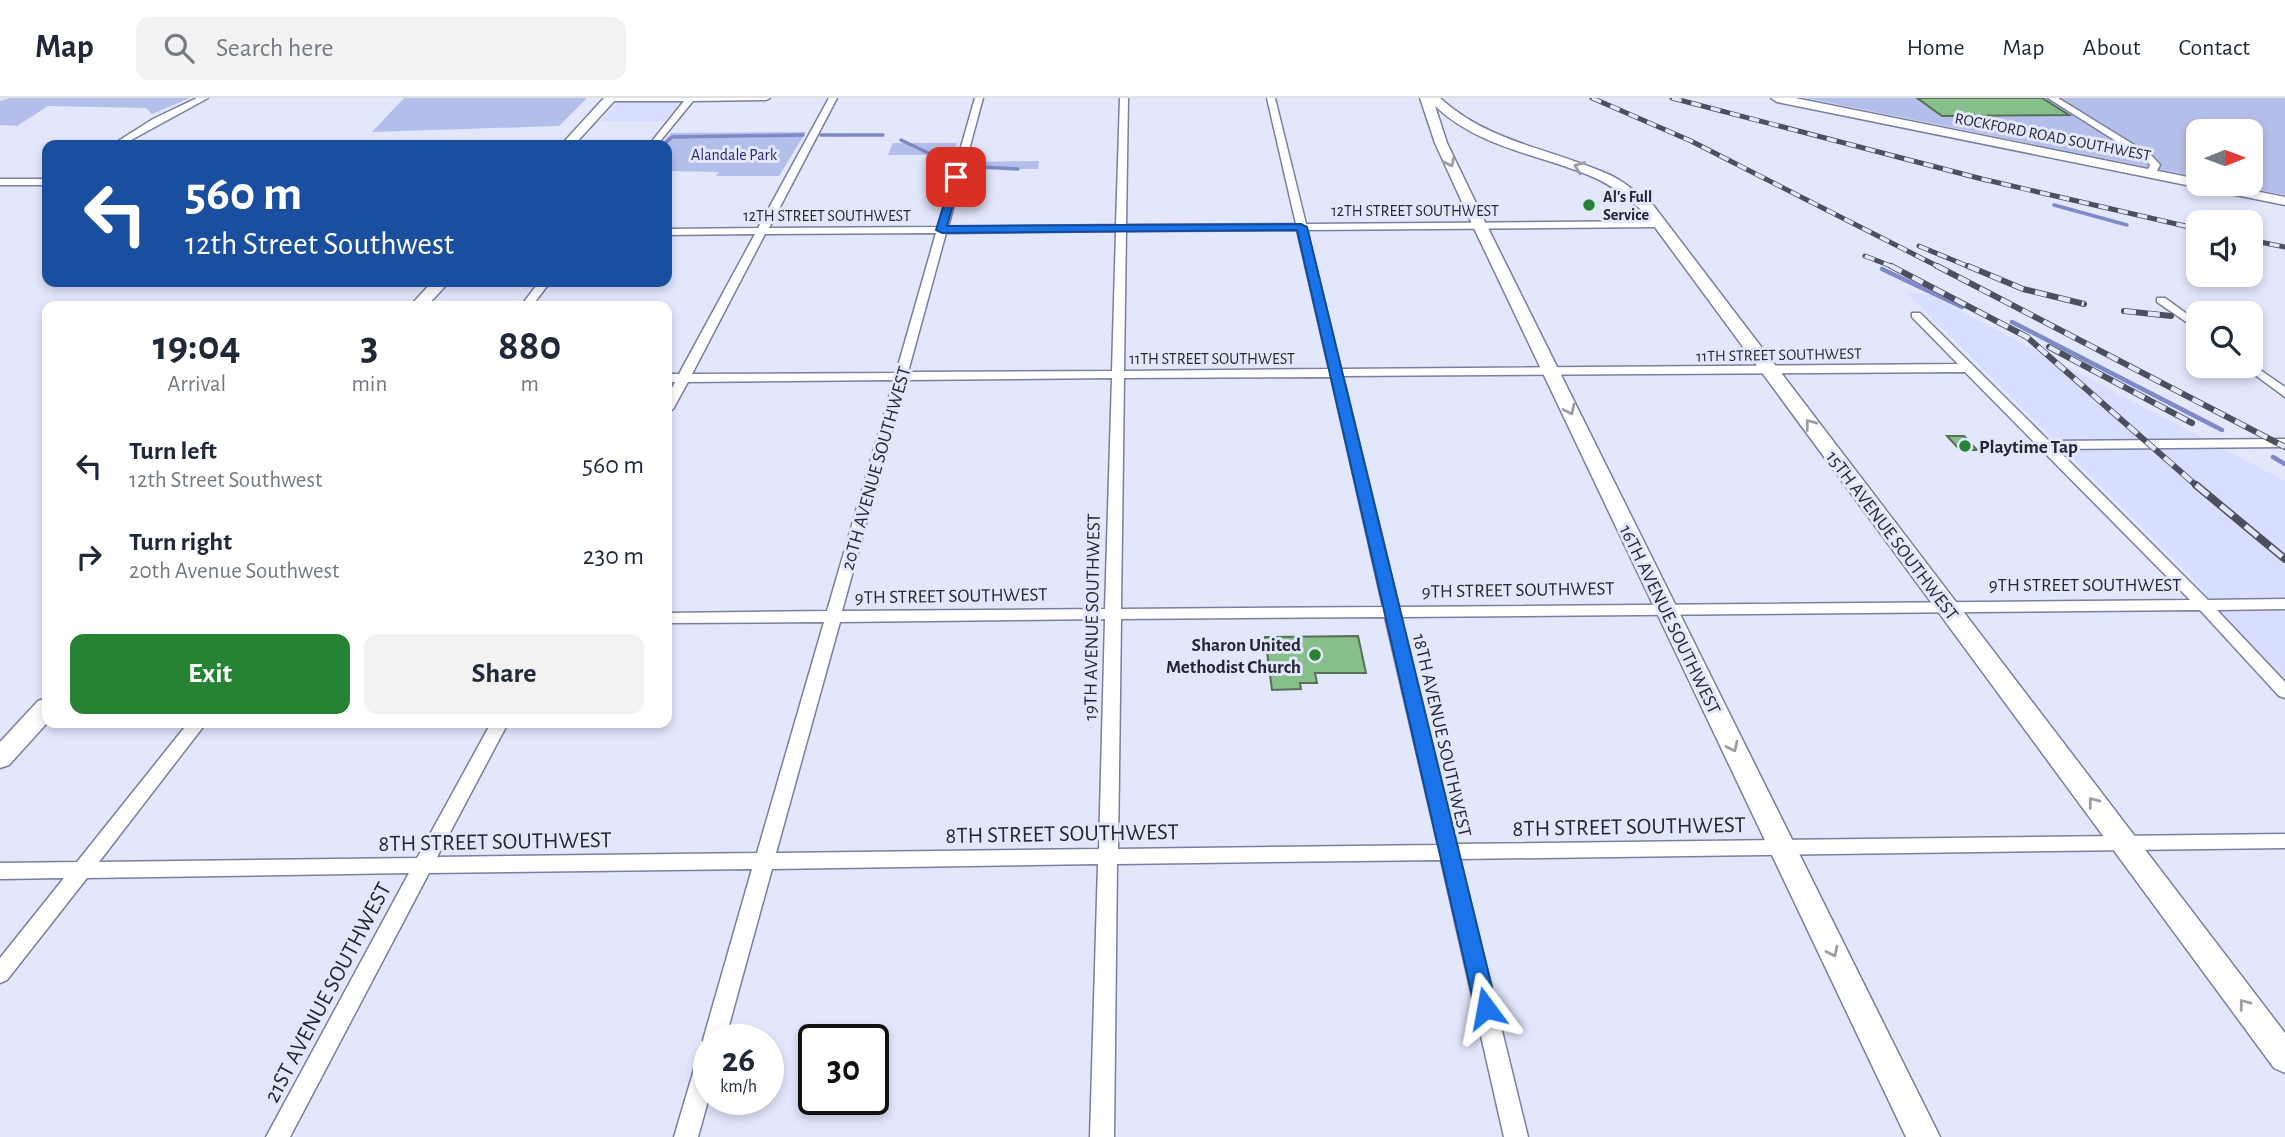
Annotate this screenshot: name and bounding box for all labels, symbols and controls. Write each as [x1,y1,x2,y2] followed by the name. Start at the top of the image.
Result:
[136,17,626,80] search box
[160,29,198,67] icon: search
[35,31,94,64] text: Map
[216,35,334,61] text: Search here
[1907,36,1965,60] text: Home
[2003,36,2045,60] text: Map
[2083,36,2140,60] text: About
[2178,36,2250,60] text: Contact
[1954,110,2152,164] street label: ROCKFORD ROAD SOUTHWEST
[2186,119,2263,196] north arrow
[2186,119,2263,378] map controls
[691,147,778,163] park label: Alandale Park
[926,147,986,207] pin
[1441,155,1455,167] one-way arrow
[937,158,975,196] icon: arrive
[1574,162,1586,176] one-way arrow
[70,168,161,259] icon: left
[185,170,302,219] text: 560 m
[1603,189,1652,223] place label: Al's Full Service
[1581,197,1597,213] marker: Al's Full Service
[1331,203,1499,219] street label: 12TH STREET SOUTHWEST
[743,208,911,224] street label: 12TH STREET SOUTHWEST
[2186,210,2263,287] button: sound
[185,228,454,260] text: 12th Street Southwest
[2186,301,2263,378] button: search
[153,325,241,367] text: 19:04
[360,325,378,367] text: 3
[498,325,561,367] text: 880
[1696,346,1862,364] street label: 11TH STREET SOUTHWEST
[1129,351,1295,367] street label: 11TH STREET SOUTHWEST
[838,365,915,572] street label: 20TH AVENUE SOUTHWEST
[167,373,226,396] text: Arrival
[351,373,387,396] text: min
[520,373,539,396] text: m
[1562,403,1576,416] one-way arrow
[1805,419,1818,432] one-way arrow
[129,438,217,464] text: Turn left
[1957,438,1973,454] marker: Playtime Tap
[1979,438,2078,457] place label: Playtime Tap
[70,447,108,485] icon: left
[1822,448,1962,624] street label: 15TH AVENUE SOUTHWEST
[582,452,644,478] text: 560 m
[129,469,322,492] text: 12th Street Southwest
[1081,513,1104,721] street label: 19TH AVENUE SOUTHWEST
[1616,522,1724,717] street label: 16TH AVENUE SOUTHWEST
[129,529,232,555] text: Turn right
[70,538,108,576] icon: right
[583,543,644,569] text: 230 m
[129,560,339,583] text: 20th Avenue Southwest
[1989,576,2181,595] street label: 9TH STREET SOUTHWEST
[1422,579,1615,602] street label: 9TH STREET SOUTHWEST
[855,585,1048,608] street label: 9TH STREET SOUTHWEST
[1409,632,1474,839] street label: 18TH AVENUE SOUTHWEST
[70,634,350,714] button: Exit
[364,634,644,714] button: Share
[1166,636,1301,677] place label: Sharon United Methodist Church
[1307,647,1323,663] marker: Sharon United Methodist Church
[1725,740,1739,752] one-way arrow
[2089,797,2101,810] one-way arrow
[1512,814,1746,841] street label: 8TH STREET SOUTHWEST
[945,821,1179,848] street label: 8TH STREET SOUTHWEST
[378,829,612,856] street label: 8TH STREET SOUTHWEST
[261,879,396,1107] street label: 21ST AVENUE SOUTHWEST
[1825,945,1839,957] one-way arrow
[1449,971,1523,1045] position arrow
[2240,999,2252,1011] one-way arrow
[798,1024,889,1115] speed limit sign: 30
[722,1043,755,1078] text: 26
[720,1078,757,1096] text: km/h

